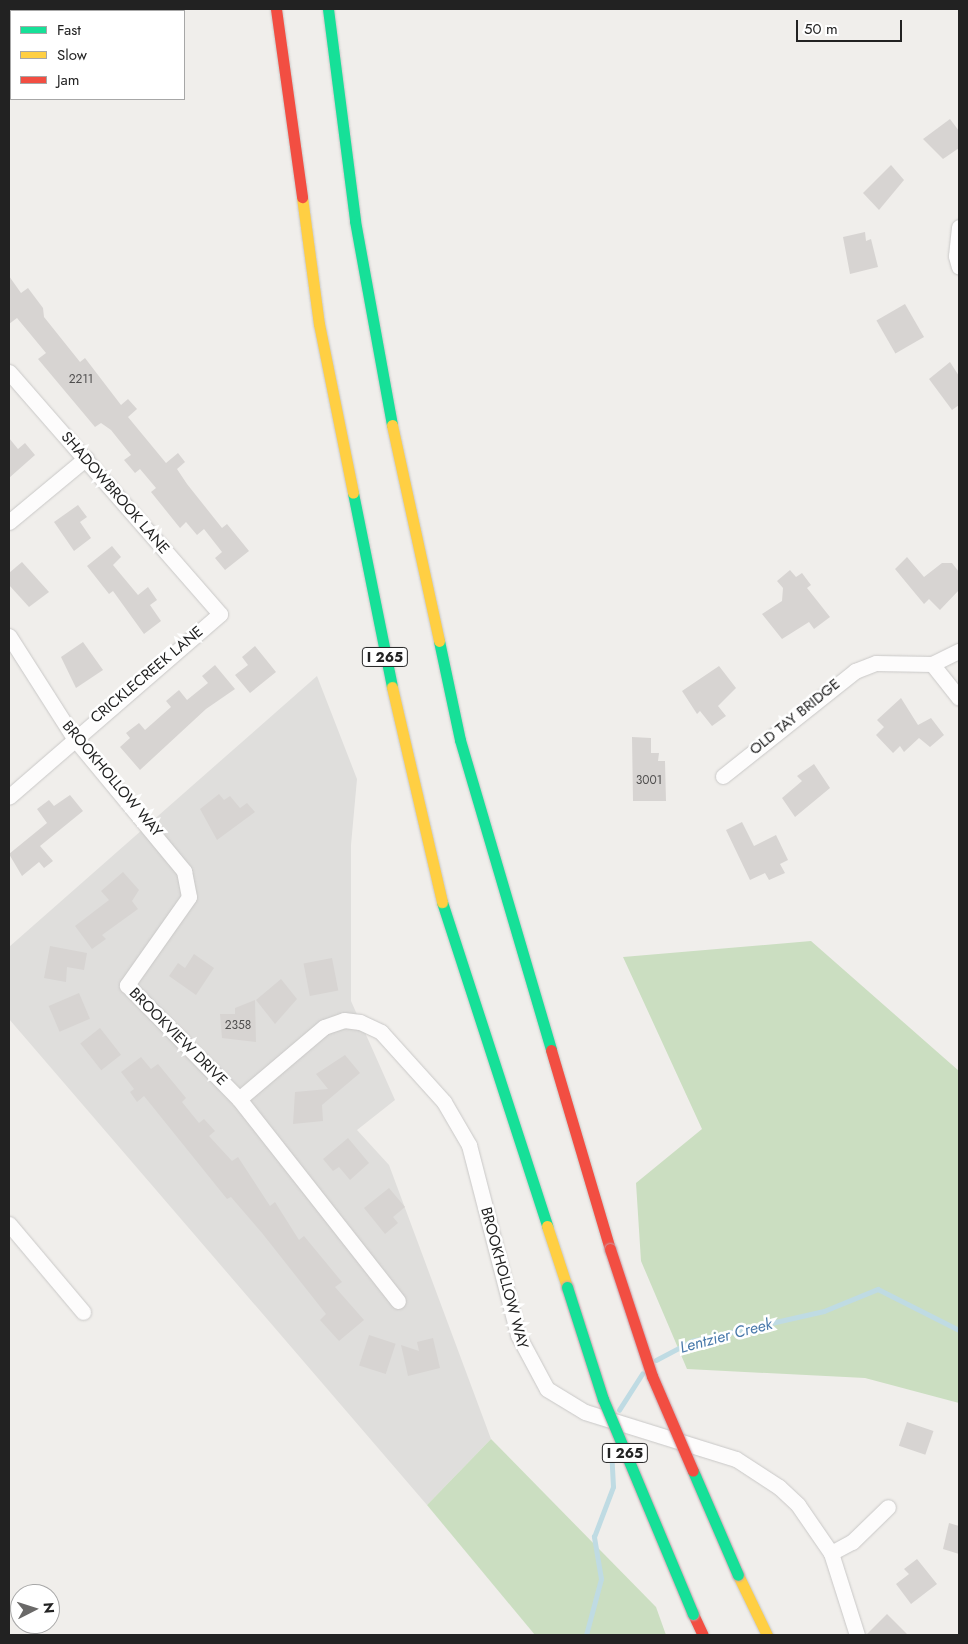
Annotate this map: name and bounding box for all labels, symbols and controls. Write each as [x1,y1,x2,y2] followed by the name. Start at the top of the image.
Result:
[10,10,185,100] legend
[798,10,904,42] scale bar
[804,18,838,40] text: 50 m
[57,19,81,41] text: Fast
[57,44,87,66] text: Slow
[57,69,80,91] text: Jam
[69,373,93,387] house number: 2211
[57,428,173,558] street label: SHADOWBROOK LANE
[87,623,207,727] street label: CRICKLECREEK LANE
[361,646,409,669] road number: I 265
[746,675,844,759] street label: OLD TAY BRIDGE
[58,717,166,841] street label: BROOKHOLLOW WAY
[636,774,662,788] house number: 3001
[125,984,231,1090] street label: BROOKVIEW DRIVE
[225,1019,251,1033] house number: 2358
[476,1205,532,1351] street label: BROOKHOLLOW WAY
[678,1314,774,1358] water label: Lentzier Creek
[601,1442,649,1465] road number: I 265
[10,1584,60,1634] north arrow
[38,1601,59,1614] text: N

